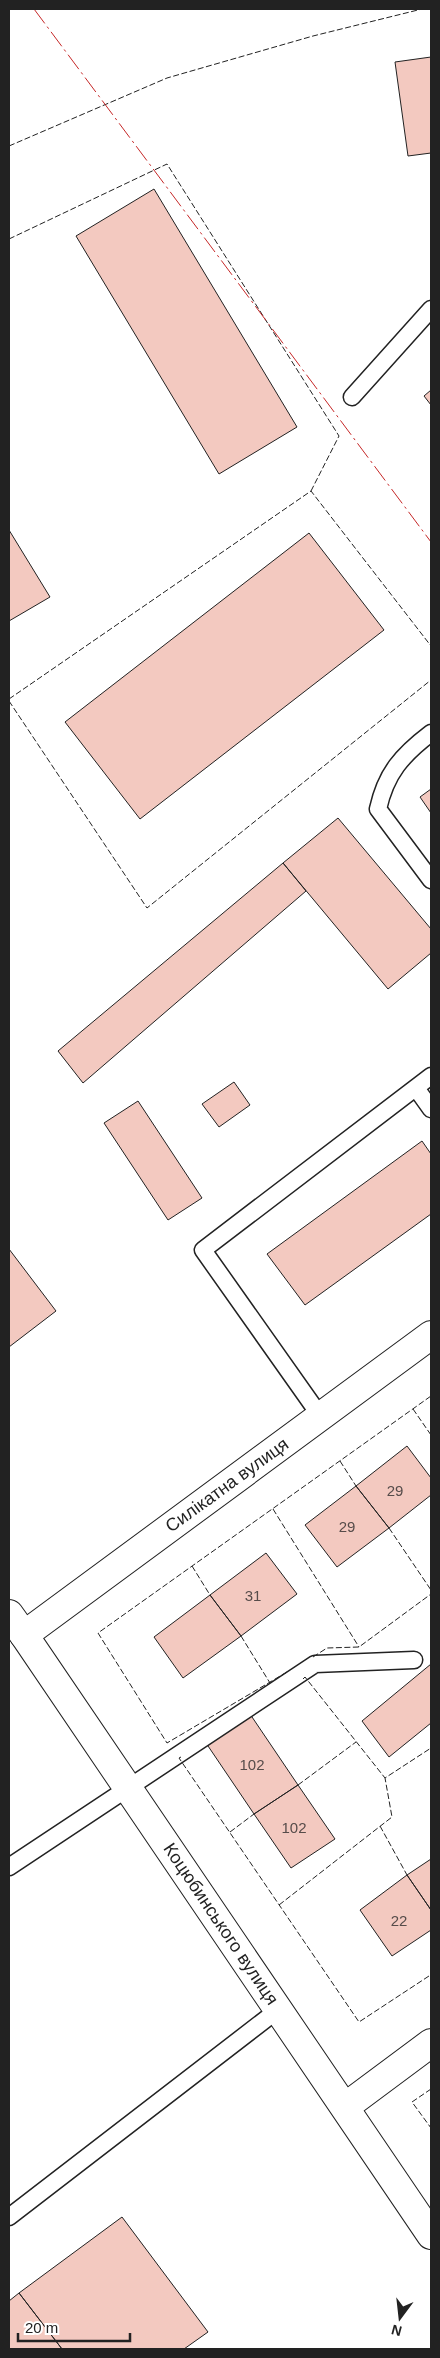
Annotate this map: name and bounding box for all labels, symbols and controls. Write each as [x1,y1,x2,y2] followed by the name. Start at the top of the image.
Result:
[162,1434,292,1536] street label: Силікатна вулиця
[387,1482,403,1499] house number: 29
[339,1518,355,1535] house number: 29
[245,1587,261,1604] house number: 31
[239,1756,265,1773] house number: 102
[281,1819,307,1836] house number: 102
[159,1839,283,2009] street label: Коцюбинського вулиця
[391,1912,407,1929] house number: 22
[375,2293,425,2343] north arrow
[18,2310,130,2342] scale bar
[25,2319,58,2336] text: 20 m
[390,2322,404,2340] text: N

